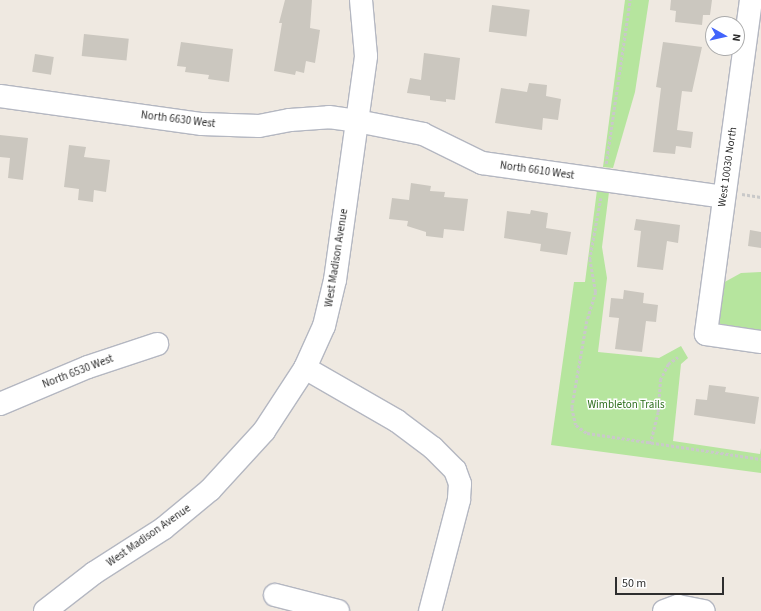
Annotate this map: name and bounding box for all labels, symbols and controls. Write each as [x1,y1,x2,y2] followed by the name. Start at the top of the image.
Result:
[705,16,745,56] north arrow
[728,33,744,42] text: N
[140,109,216,131] street label: North 6630 West
[716,126,740,208] street label: West 10030 North
[499,159,575,183] street label: North 6610 West
[323,208,351,308] street label: West Madison Avenue
[41,352,115,392] street label: North 6530 West
[587,398,665,412] park label: Wimbleton Trails
[104,502,194,570] street label: West Madison Avenue
[617,569,726,595] scale bar
[622,575,646,592] text: 50 m

